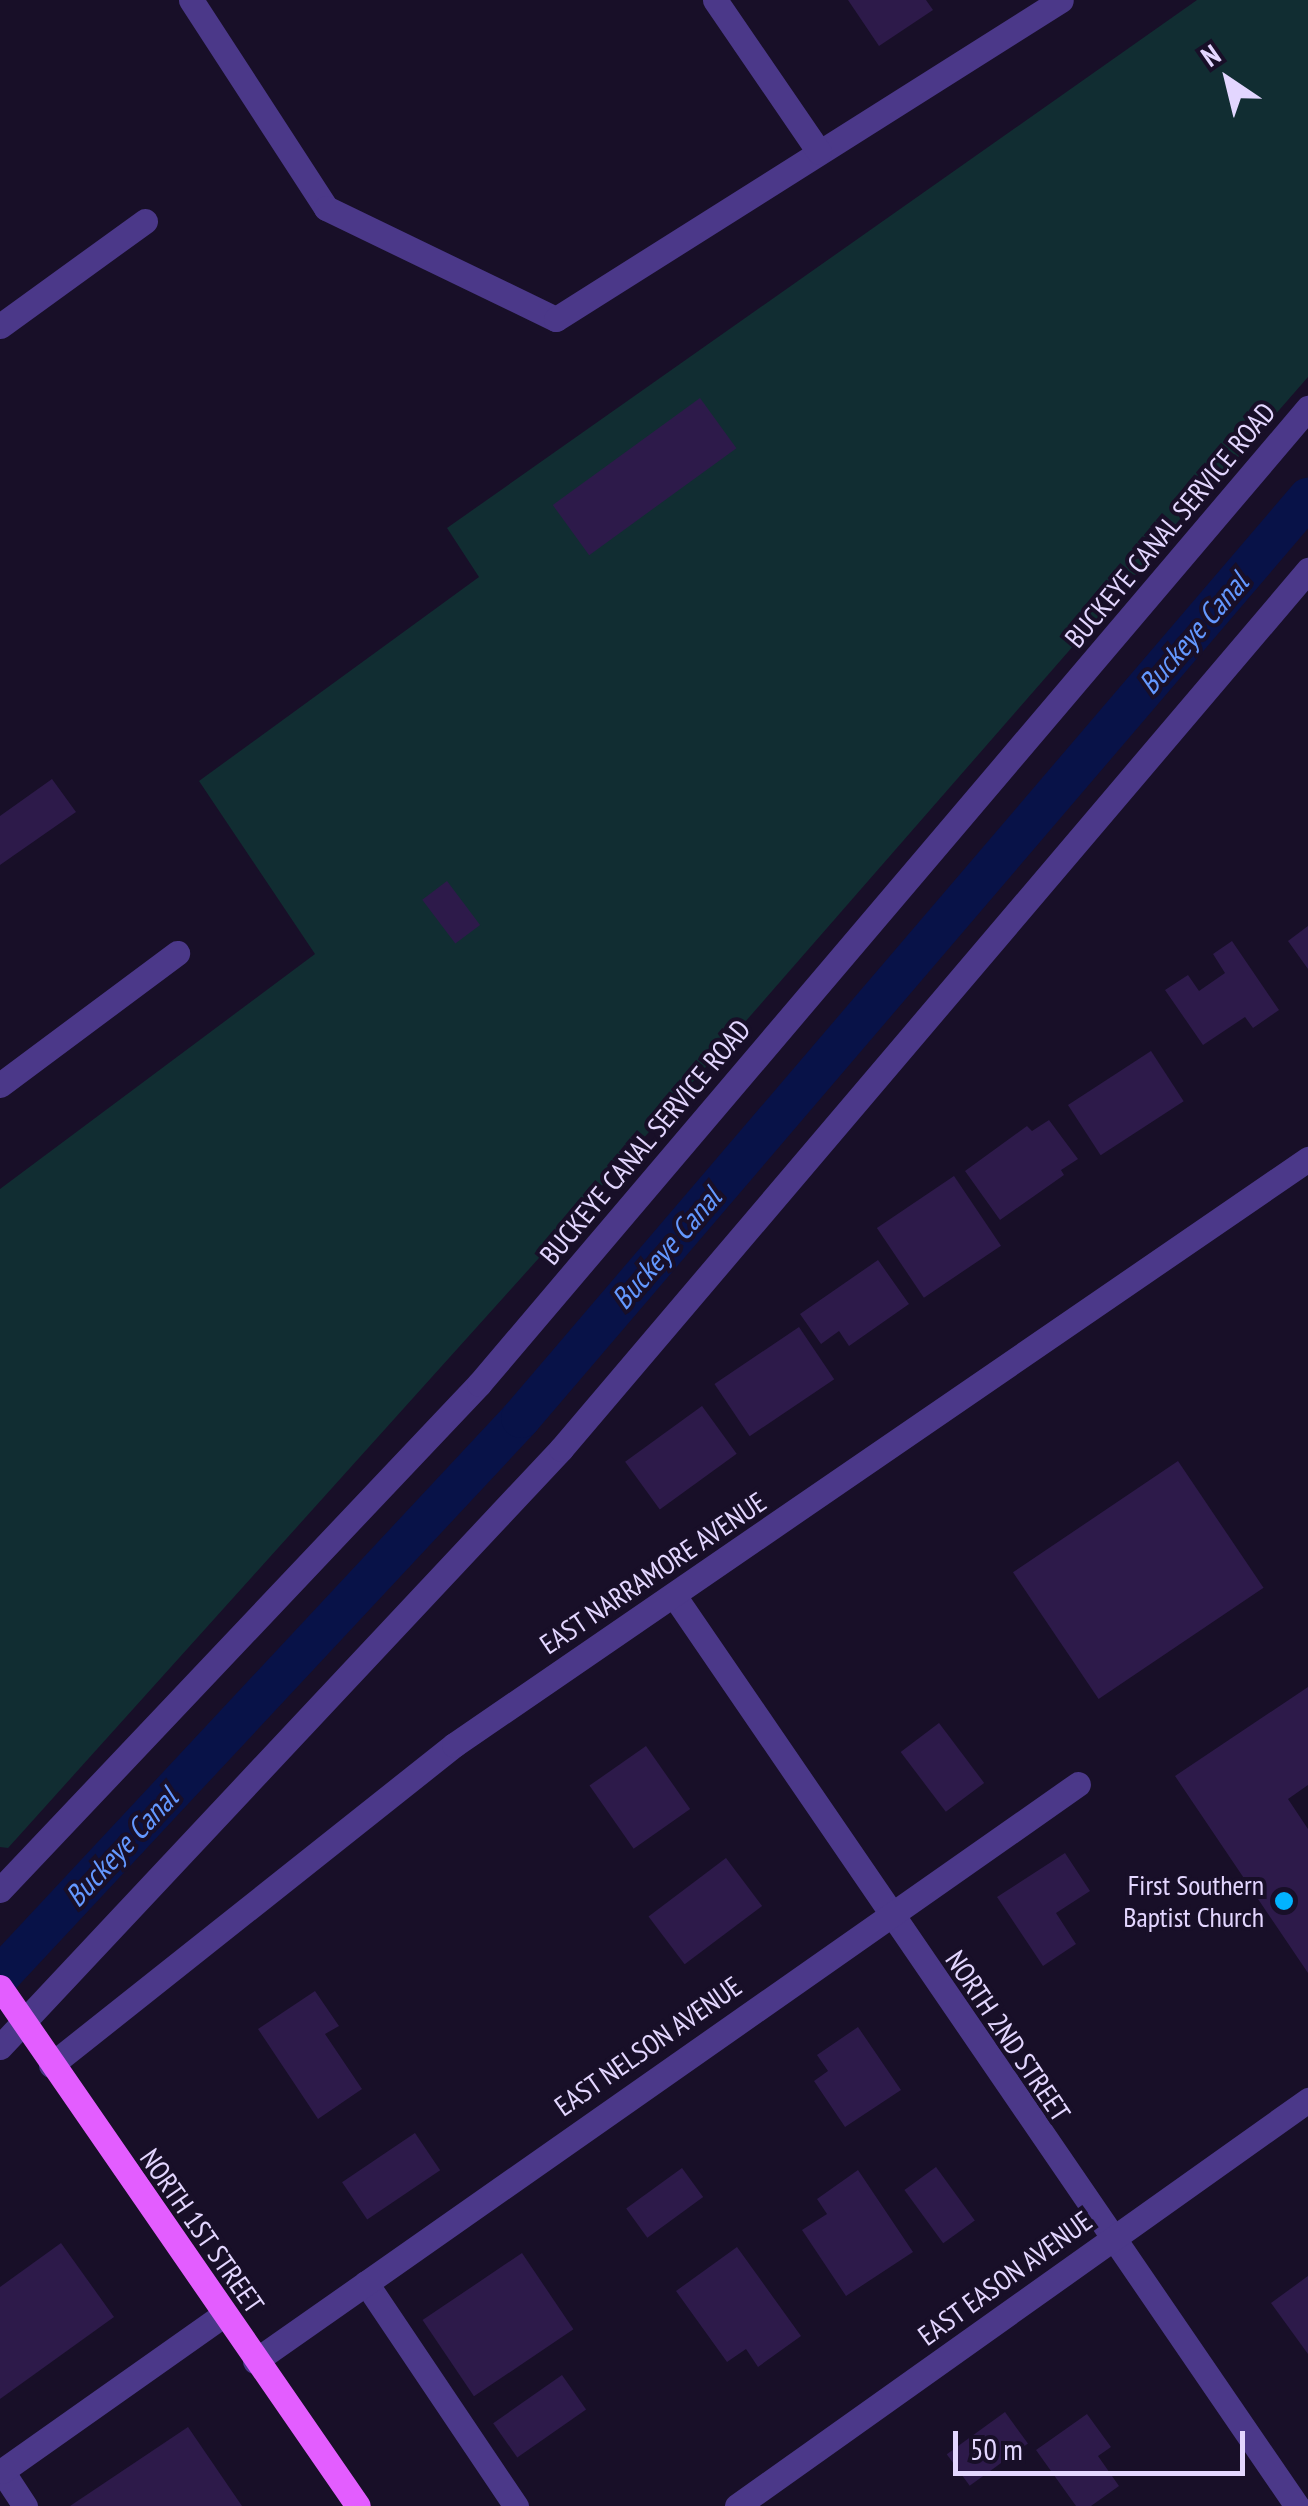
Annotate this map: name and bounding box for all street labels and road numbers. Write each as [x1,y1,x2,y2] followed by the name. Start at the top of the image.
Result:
[1057,395,1283,655] street label: BUCKEYE CANAL SERVICE ROAD
[532,1012,758,1272] street label: BUCKEYE CANAL SERVICE ROAD
[533,1484,773,1662] street label: EAST NARRAMORE AVENUE
[938,1944,1078,2128] street label: NORTH 2ND STREET
[548,1969,748,2123] street label: EAST NELSON AVENUE
[133,2142,271,2320] street label: NORTH 1ST STREET
[911,2203,1099,2353] street label: EAST EASON AVENUE

